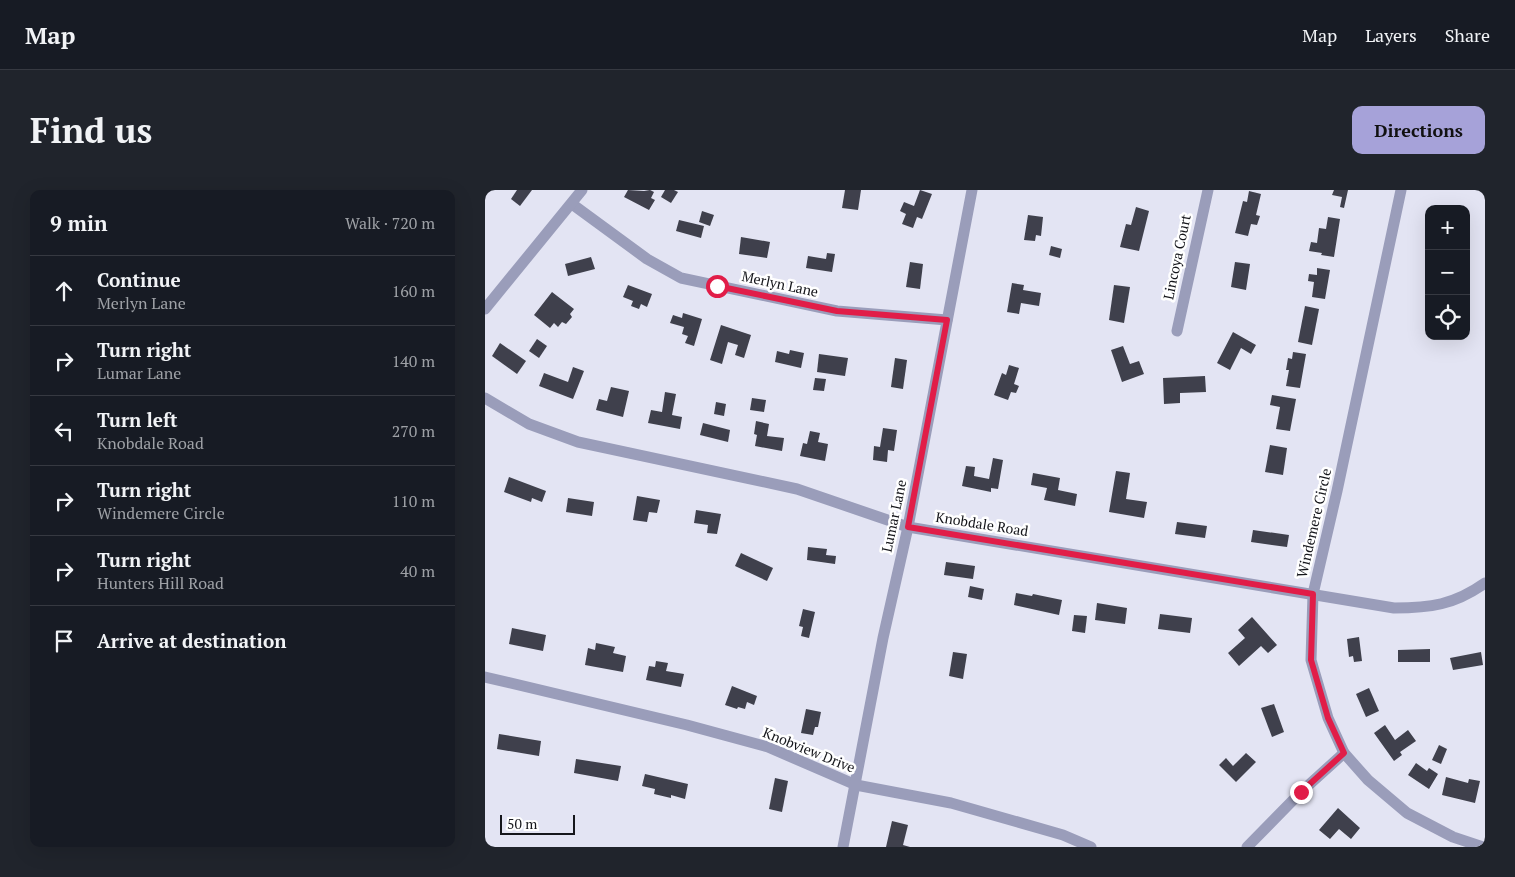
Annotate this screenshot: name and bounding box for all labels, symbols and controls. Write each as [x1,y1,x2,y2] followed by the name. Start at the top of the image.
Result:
[25,19,75,51] text: Map
[1302,23,1337,47] text: Map
[1365,23,1417,47] text: Layers
[1445,23,1490,47] text: Share
[1352,106,1485,154] button: Directions
[30,107,152,153] text: Find us
[1425,205,1470,340] map controls
[1425,205,1470,250] button: +
[50,209,107,237] text: 9 min
[345,212,435,234] text: Walk · 720 m
[1158,212,1195,301] street label: Lincoya Court
[1425,250,1470,295] button: −
[740,266,820,301] street label: Merlyn Lane
[97,267,181,292] text: Continue
[706,275,729,298] route start
[50,277,78,305] icon: ahead
[392,280,435,302] text: 160 m
[97,292,186,314] text: Merlyn Lane
[1425,295,1470,340] button: locate
[97,337,191,362] text: Turn right
[50,347,78,375] icon: right
[392,350,435,372] text: 140 m
[97,362,181,384] text: Lumar Lane
[97,407,178,432] text: Turn left
[50,417,78,445] icon: left
[392,420,435,442] text: 270 m
[97,432,204,454] text: Knobdale Road
[1292,466,1335,579] street label: Windemere Circle
[97,477,191,502] text: Turn right
[877,478,910,554] street label: Lumar Lane
[50,487,78,515] icon: right
[392,490,435,512] text: 110 m
[97,502,225,524] text: Windemere Circle
[934,507,1030,540] street label: Knobdale Road
[97,547,191,572] text: Turn right
[50,557,78,585] icon: right
[400,560,435,582] text: 40 m
[97,572,224,594] text: Hunters Hill Road
[50,627,78,655] icon: arrive
[97,628,286,653] text: Arrive at destination
[760,722,858,777] street label: Knobview Drive
[1290,781,1313,804] route end
[500,812,575,835] scale bar
[507,814,537,833] text: 50 m

